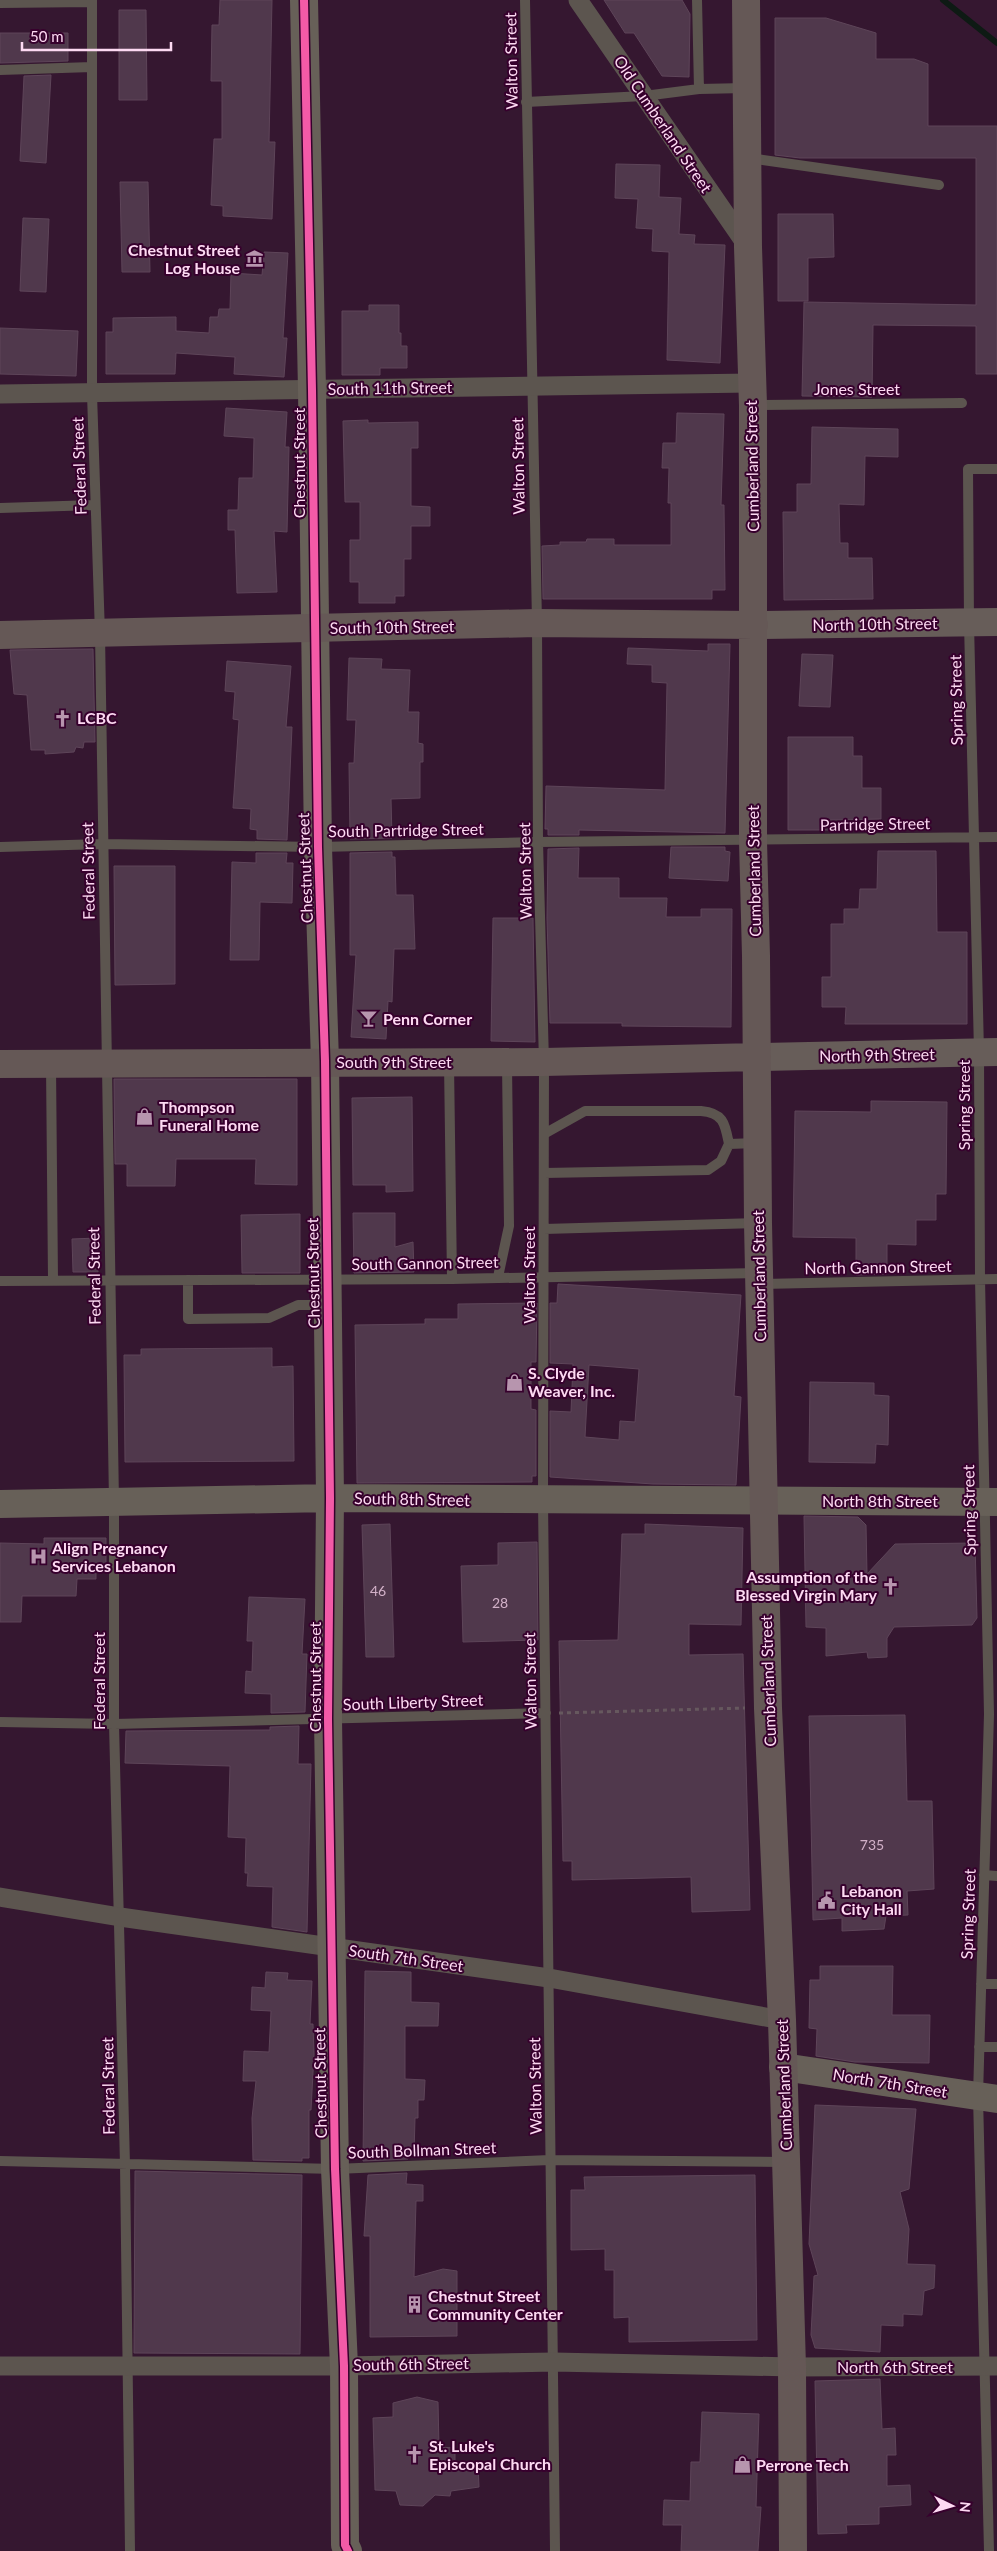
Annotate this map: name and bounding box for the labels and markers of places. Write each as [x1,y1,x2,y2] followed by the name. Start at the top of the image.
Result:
[128,240,240,277] place label: Chestnut Street Log House
[244,249,264,269] museum icon: Chestnut Street Log House
[53,708,73,728] church icon: LCBC
[77,708,117,727] place label: LCBC
[359,1009,379,1029] bar icon: Penn Corner
[383,1009,472,1028] place label: Penn Corner
[159,1097,260,1134] place label: Thompson Funeral Home
[135,1106,155,1126] shop icon: Thompson Funeral Home
[528,1363,615,1400] place label: S. Clyde Weaver, Inc.
[504,1372,524,1392] shop icon: S. Clyde Weaver, Inc.
[51,1538,176,1575] place label: Align Pregnancy Services Lebanon
[28,1547,48,1567] hospital icon: Align Pregnancy Services Lebanon
[735,1567,878,1604] place label: Assumption of the Blessed Virgin Mary
[881,1576,901,1596] church icon: Assumption of the Blessed Virgin Mary
[841,1881,902,1918] place label: Lebanon City Hall
[817,1890,837,1910] public building icon: Lebanon City Hall
[428,2286,563,2323] place label: Chestnut Street Community Center
[404,2295,424,2315] building icon: Chestnut Street Community Center
[429,2436,551,2473] place label: St. Luke's Episcopal Church
[405,2445,425,2465] church icon: St. Luke's Episcopal Church
[732,2455,752,2475] shop icon: Perrone Tech
[756,2455,849,2474] place label: Perrone Tech

